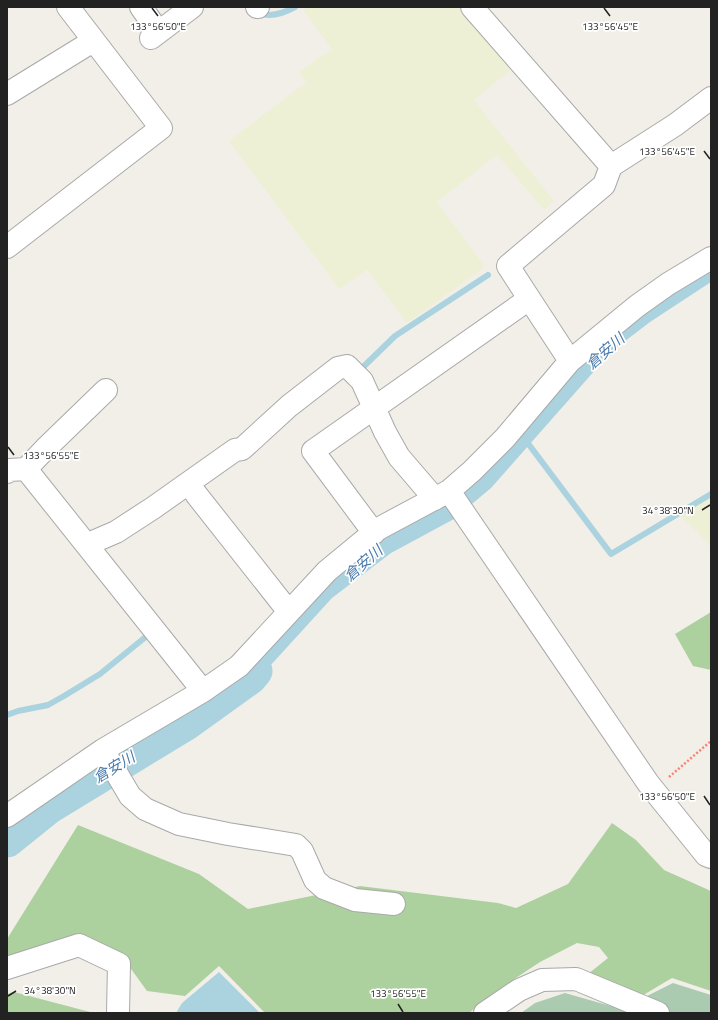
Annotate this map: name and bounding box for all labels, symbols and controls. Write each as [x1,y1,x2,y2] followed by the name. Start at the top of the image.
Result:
[130,19,187,34] text: 133°56'50"E
[582,19,639,34] text: 133°56'45"E
[639,144,696,159] text: 133°56'45"E
[580,326,631,374] water label: 倉安川
[23,448,80,463] text: 133°56'55"E
[642,503,694,518] text: 34°38'30"N
[338,538,389,586] water label: 倉安川
[89,745,141,788] water label: 倉安川
[639,789,696,804] text: 133°56'50"E
[24,983,76,998] text: 34°38'30"N
[370,986,427,1001] text: 133°56'55"E

